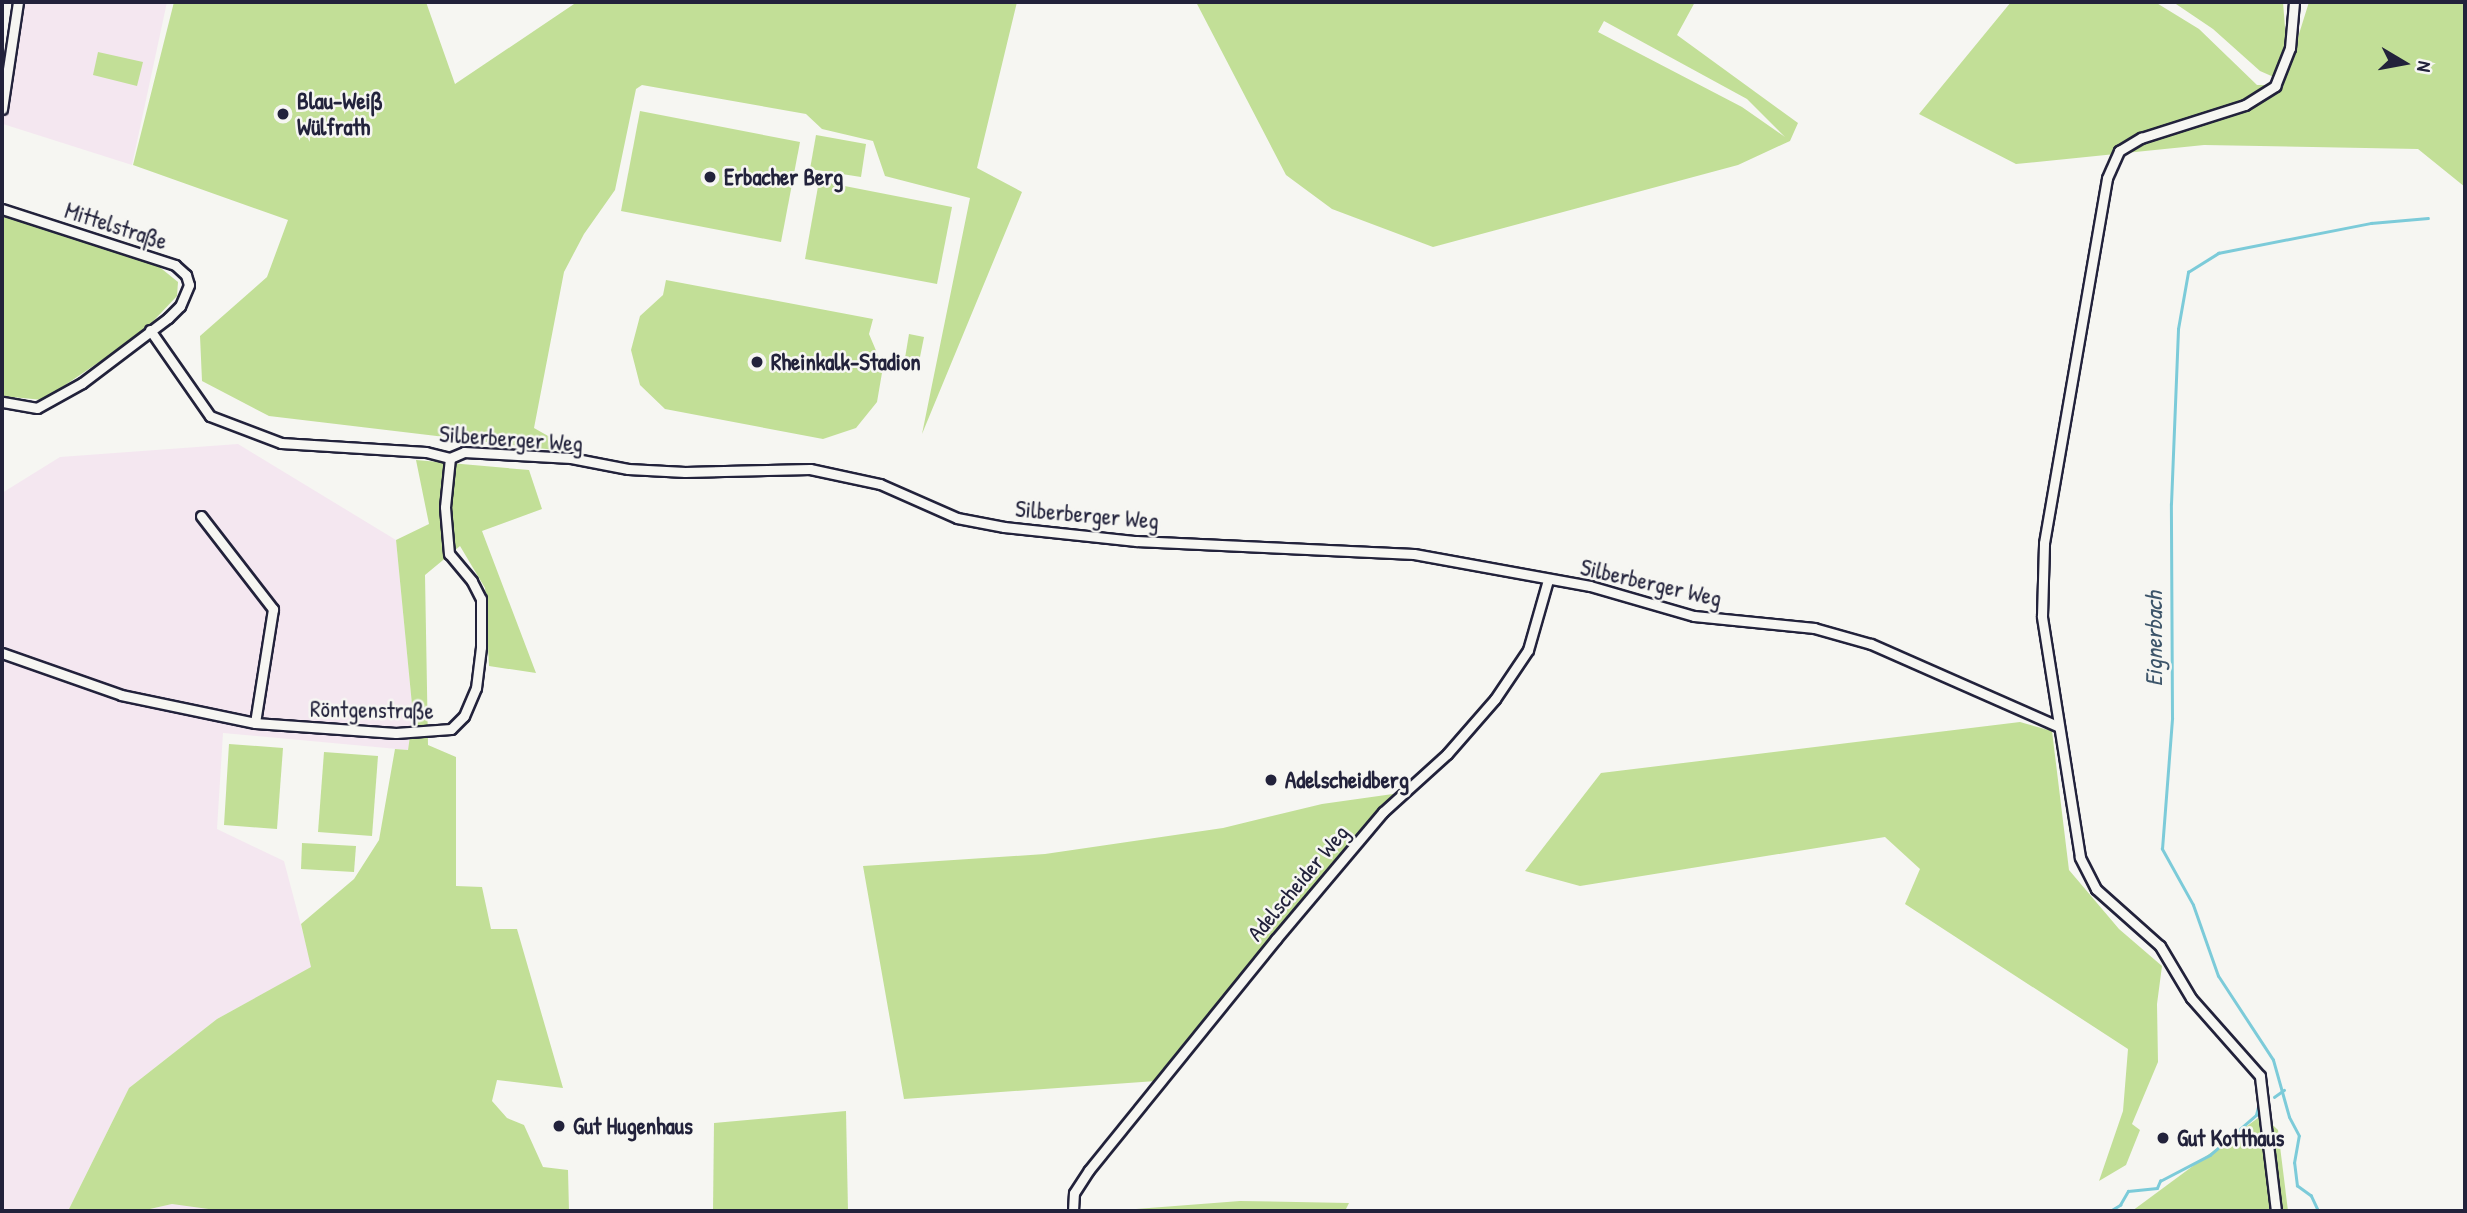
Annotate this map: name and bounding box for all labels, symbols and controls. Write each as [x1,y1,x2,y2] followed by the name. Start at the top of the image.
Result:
[2369,28,2439,98] north arrow
[2411,59,2438,74] text: N
[297,87,383,141] place label: Blau-Weiß Wülfrath
[275,106,291,122] marker: Blau-Weiß Wülfrath
[724,163,843,191] place label: Erbacher Berg
[702,169,718,185] marker: Erbacher Berg
[61,197,171,255] street label: Mittelstraße
[771,348,921,376] place label: Rheinkalk-Stadion
[749,354,765,370] marker: Rheinkalk-Stadion
[438,420,584,458] street label: Silberberger Weg
[1014,495,1160,535] street label: Silberberger Weg
[1578,553,1724,613] street label: Silberberger Weg
[2140,592,2168,686] water label: Eignerbach
[310,695,434,725] street label: Röntgenstraße
[1285,766,1409,794] place label: Adelscheidberg
[1263,772,1279,788] marker: Adelscheidberg
[1241,819,1355,947] street label: Adelscheider Weg
[573,1112,693,1140] place label: Gut Hugenhaus
[551,1118,567,1134] marker: Gut Hugenhaus
[2177,1124,2284,1152] place label: Gut Kotthaus
[2155,1130,2171,1146] marker: Gut Kotthaus

